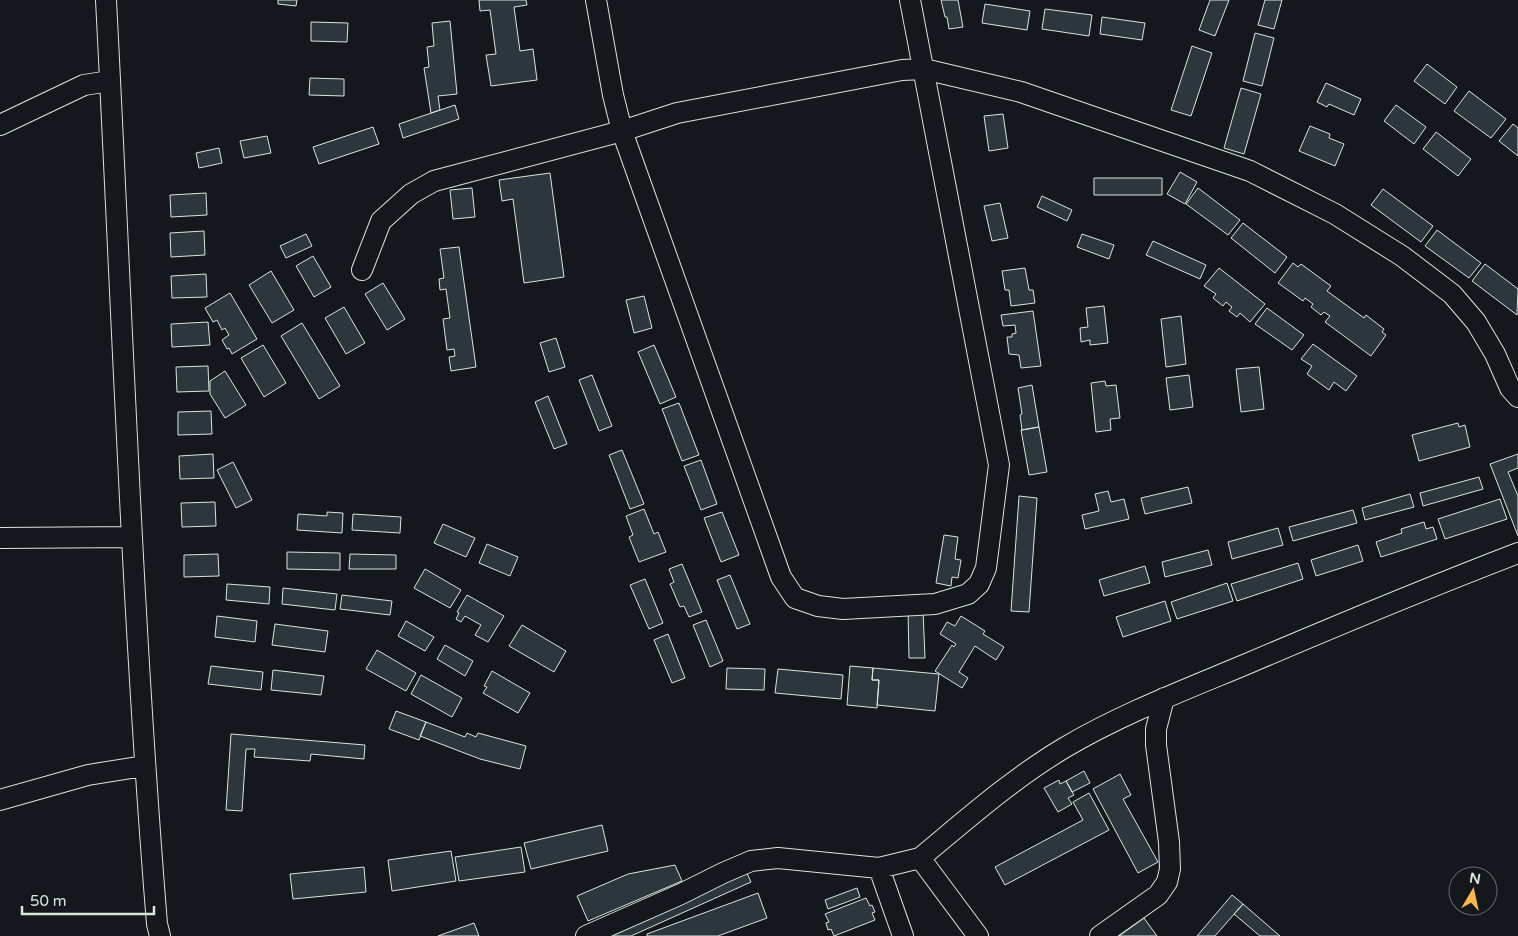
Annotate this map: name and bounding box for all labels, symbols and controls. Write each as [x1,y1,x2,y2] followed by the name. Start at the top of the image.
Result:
[1448,866,1498,916] north arrow
[1468,869,1482,888] text: N
[22,884,155,916] scale bar
[30,892,67,910] text: 50 m

